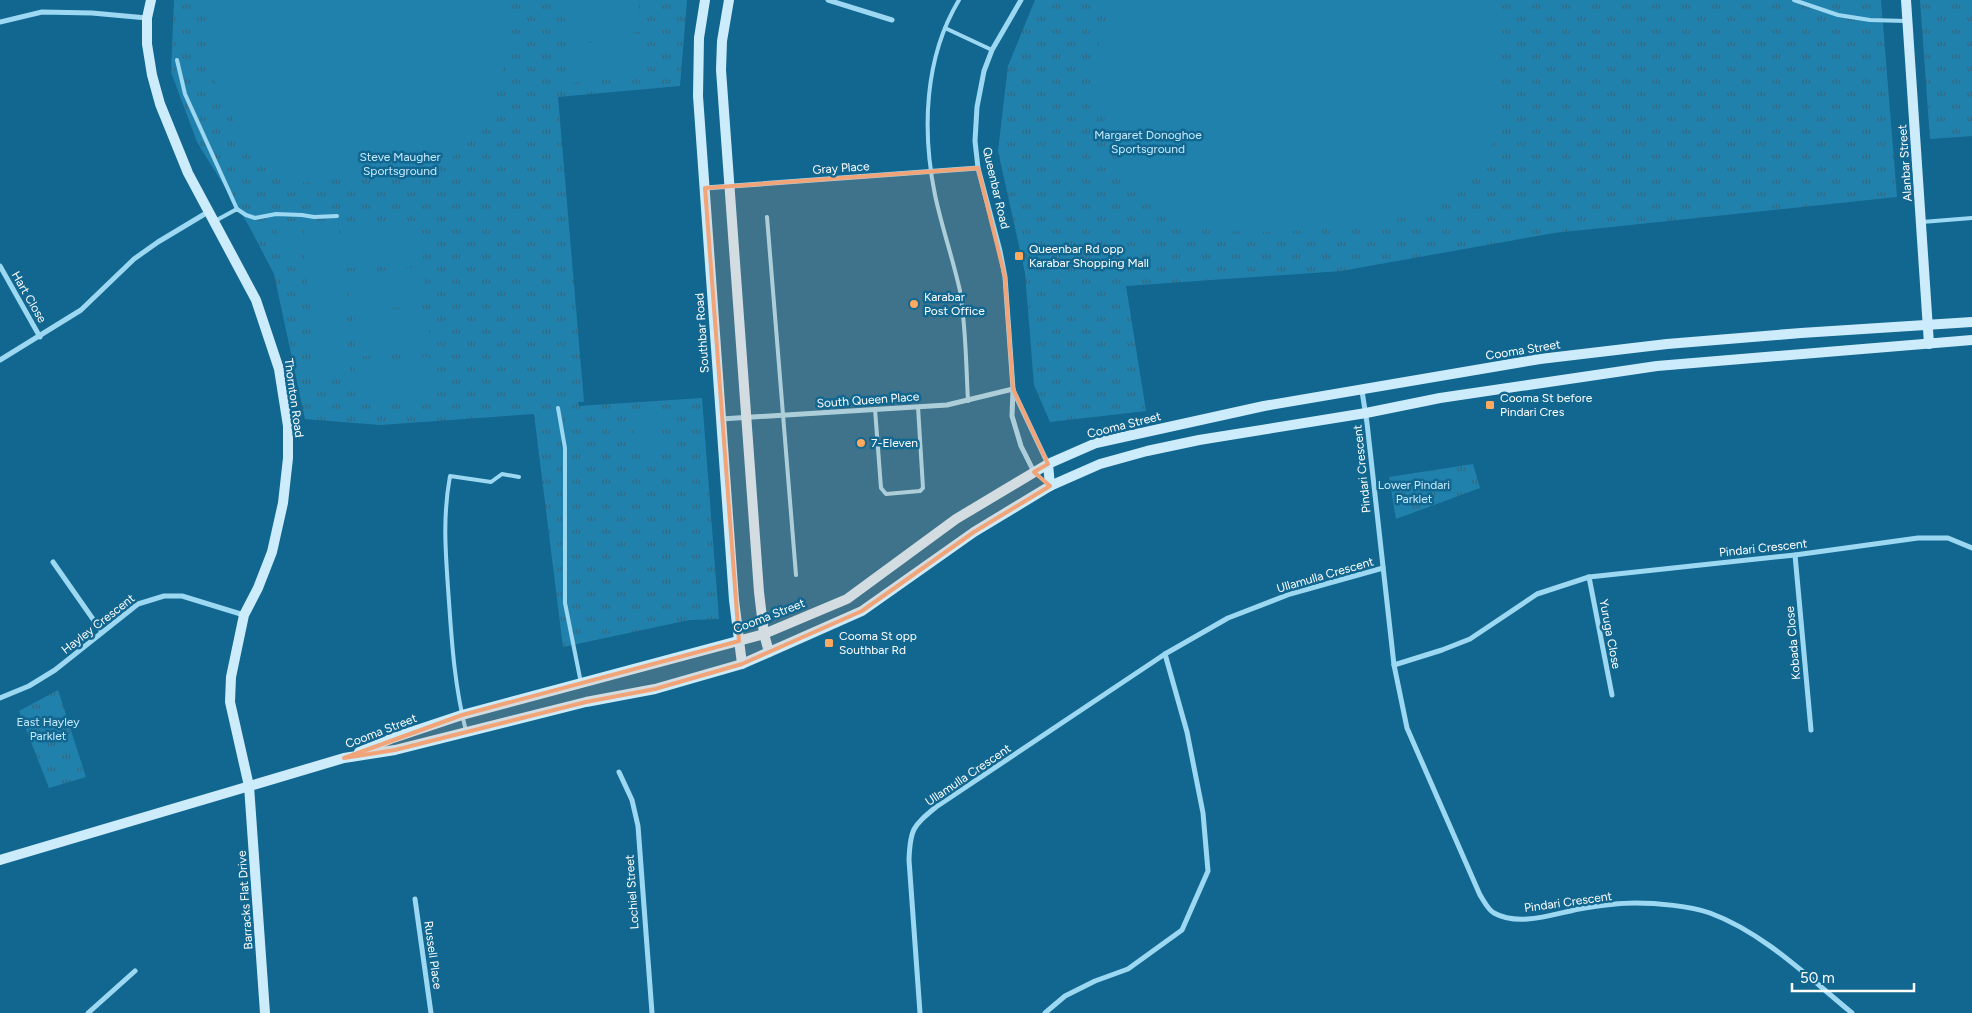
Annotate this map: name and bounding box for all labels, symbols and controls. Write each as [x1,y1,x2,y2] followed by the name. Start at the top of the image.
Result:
[1895,123,1915,202] street label: Alanbar Street
[1094,128,1202,156] park label: Margaret Donoghoe Sportsground
[980,146,1012,230] street label: Queenbar Road
[359,150,441,178] park label: Steve Maugher Sportsground
[812,159,870,177] street label: Gray Place
[1029,242,1149,270] place label: Queenbar Rd opp Karabar Shopping Mall
[1013,250,1025,262] marker: Queenbar Rd opp Karabar Shopping Mall
[9,269,50,326] street label: Hart Close
[924,290,985,318] place label: Karabar Post Office
[692,293,712,373] street label: Southbar Road
[908,298,920,310] marker: Karabar Post Office
[1485,337,1562,363] street label: Cooma Street
[282,358,306,438] street label: Thornton Road
[816,389,920,411] street label: South Queen Place
[1500,391,1593,419] place label: Cooma St before Pindari Cres
[1484,399,1496,411] marker: Cooma St before Pindari Cres
[1086,409,1163,441] street label: Cooma Street
[1350,424,1374,514] street label: Pindari Crescent
[871,436,918,450] place label: 7-Eleven
[855,437,867,449] marker: 7-Eleven
[1378,478,1450,506] park label: Lower Pindari Parklet
[1718,536,1808,560] street label: Pindari Crescent
[1275,554,1376,596] street label: Ullamulla Crescent
[59,591,138,657] street label: Hayley Crescent
[731,596,807,636] street label: Cooma Street
[1596,598,1624,671] street label: Yuruga Close
[1783,605,1803,680] street label: Kobada Close
[839,629,917,657] place label: Cooma St opp Southbar Rd
[823,637,835,649] marker: Cooma St opp Southbar Rd
[343,711,419,751] street label: Cooma Street
[16,715,80,743] park label: East Hayley Parklet
[923,741,1014,809] street label: Ullamulla Crescent
[235,850,255,950] street label: Barracks Flat Drive
[622,854,642,930] street label: Lochiel Street
[1523,889,1613,915] street label: Pindari Crescent
[421,920,445,991] street label: Russell Place
[1792,960,1914,992] scale bar
[1800,969,1835,987] text: 50 m

